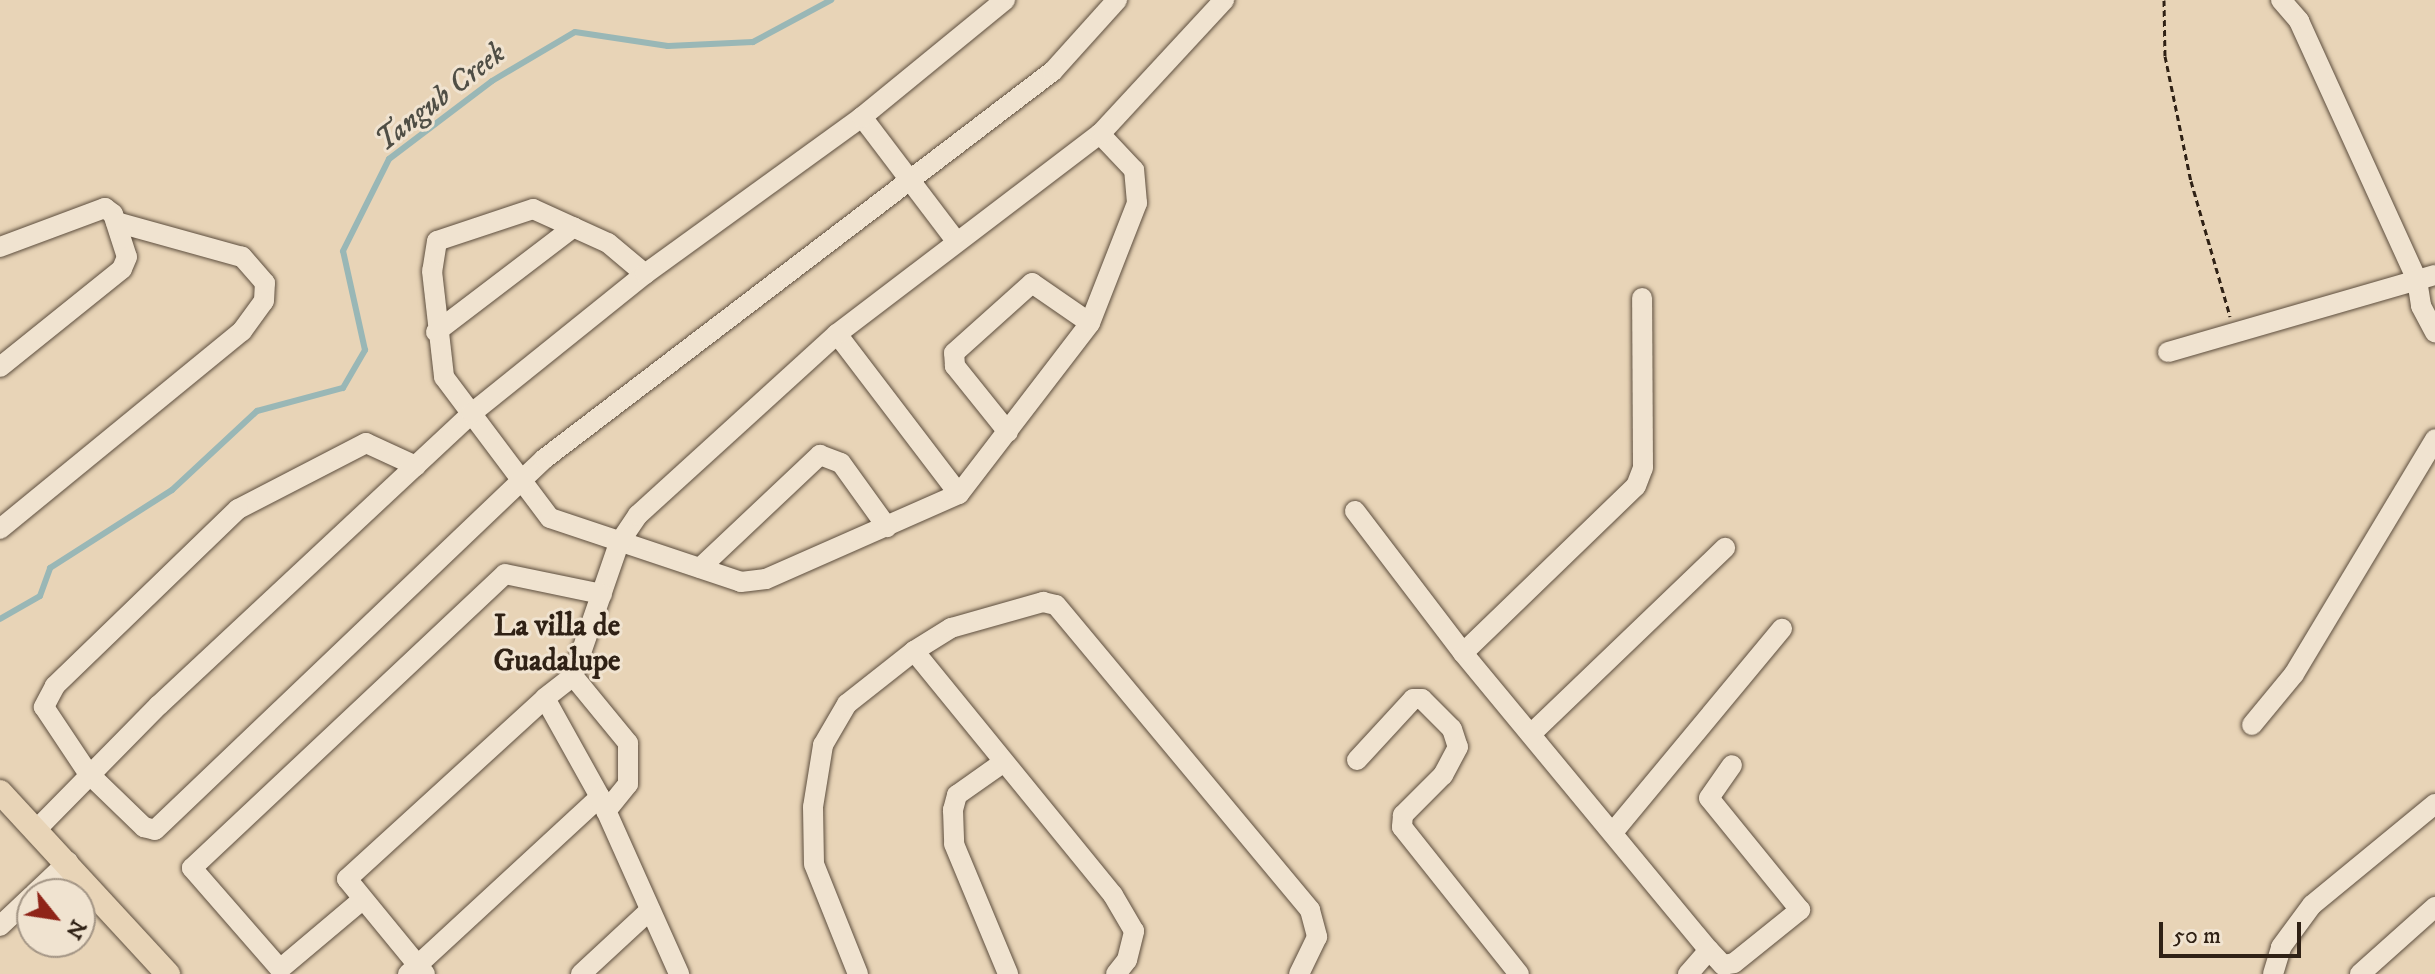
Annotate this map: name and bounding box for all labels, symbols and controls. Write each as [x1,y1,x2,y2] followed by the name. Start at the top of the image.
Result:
[369,36,513,160] water label: Tangub Creek
[494,609,620,680] district label: La villa de Guadalupe
[16,878,96,958] north arrow
[2163,906,2305,956] scale bar
[59,915,92,944] text: N
[2173,921,2221,951] text: 50 m

